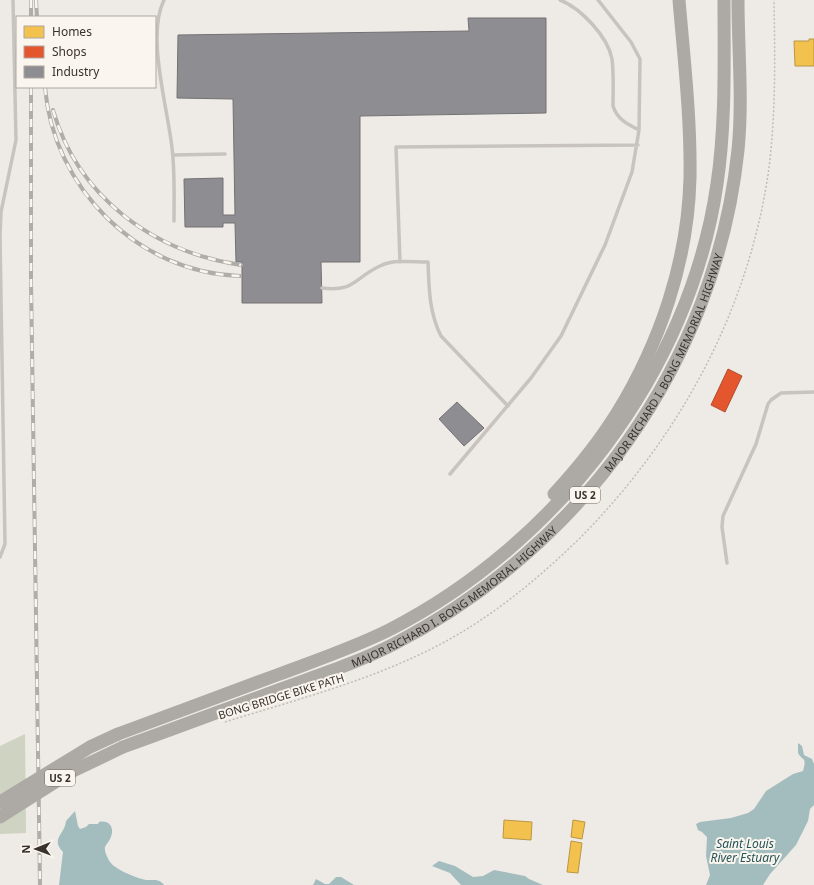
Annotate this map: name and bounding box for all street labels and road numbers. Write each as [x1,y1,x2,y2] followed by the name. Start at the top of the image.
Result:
[600,251,725,475] street label: MAJOR RICHARD I. BONG MEMORIAL HIGHWAY
[570,487,600,503] road number: US 2
[349,522,560,670] street label: MAJOR RICHARD I. BONG MEMORIAL HIGHWAY
[216,670,346,722] street label: BONG BRIDGE BIKE PATH
[45,770,75,786] road number: US 2

